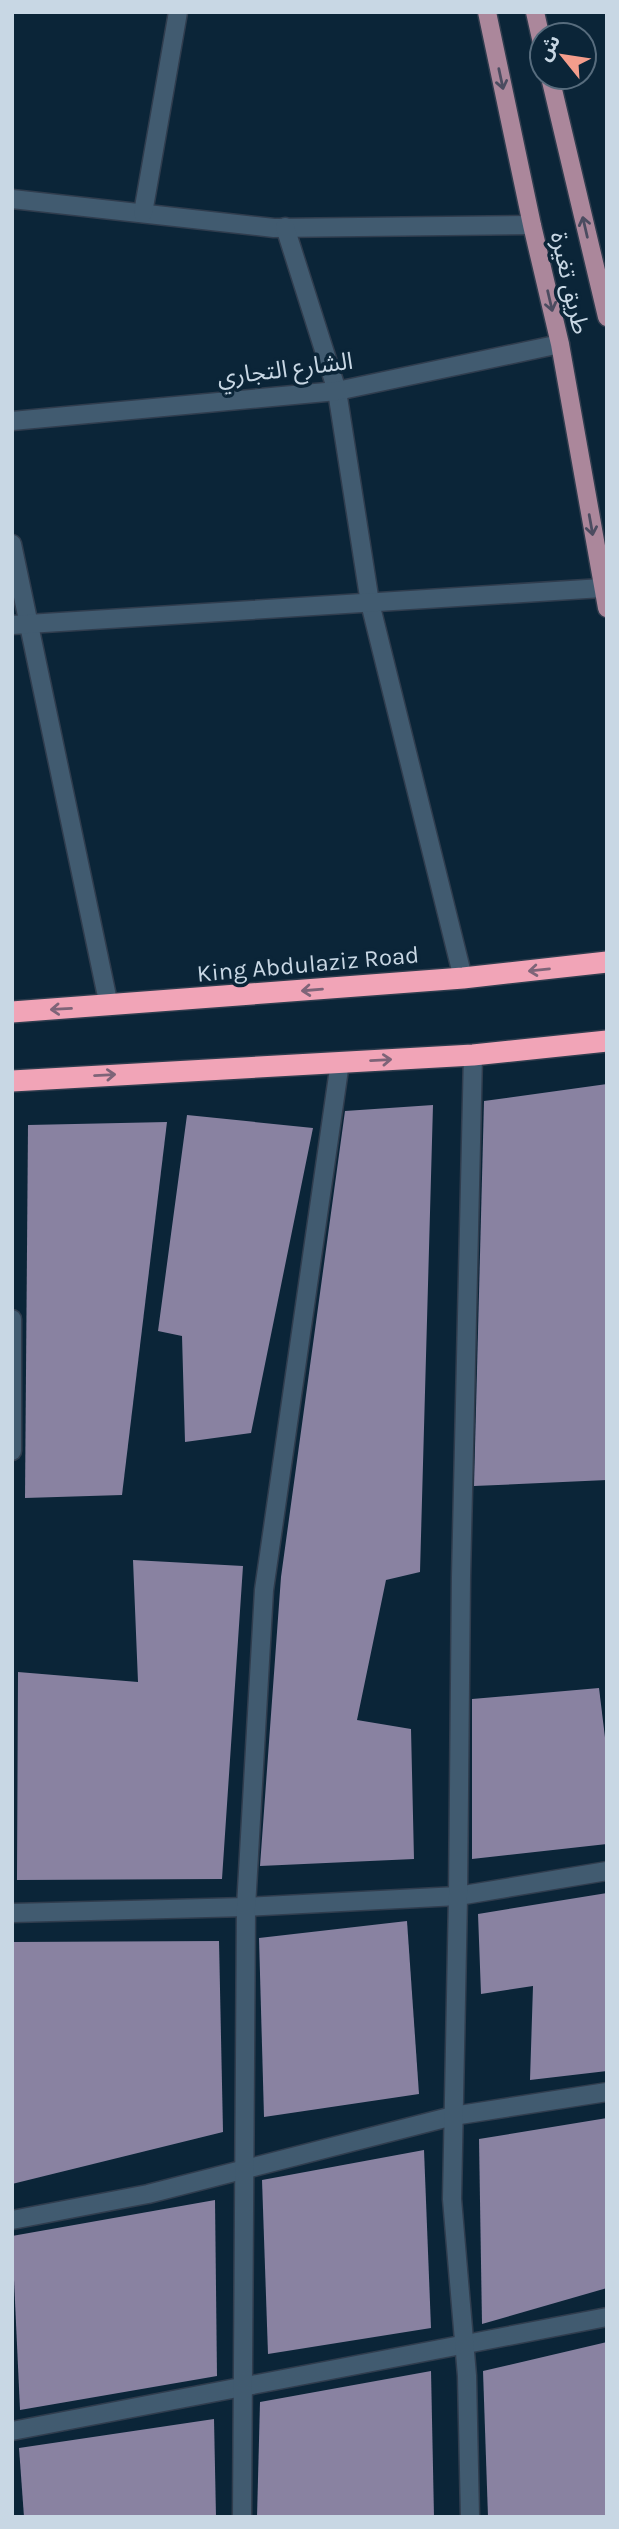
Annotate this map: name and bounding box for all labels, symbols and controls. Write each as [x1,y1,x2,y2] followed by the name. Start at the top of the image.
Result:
[528,21,598,91] north arrow
[533,31,565,65] text: ش
[494,67,508,90] one-way arrow
[578,216,591,239] one-way arrow
[544,229,595,337] street label: طريق تغيرة
[544,289,557,312] one-way arrow
[216,347,355,396] street label: الشارع التجاري
[585,513,598,536] one-way arrow
[196,940,420,988] street label: King Abdulaziz Road
[528,963,551,976] one-way arrow
[302,984,324,997] one-way arrow
[50,1003,73,1016] one-way arrow
[369,1053,392,1066] one-way arrow
[93,1069,116,1082] one-way arrow

